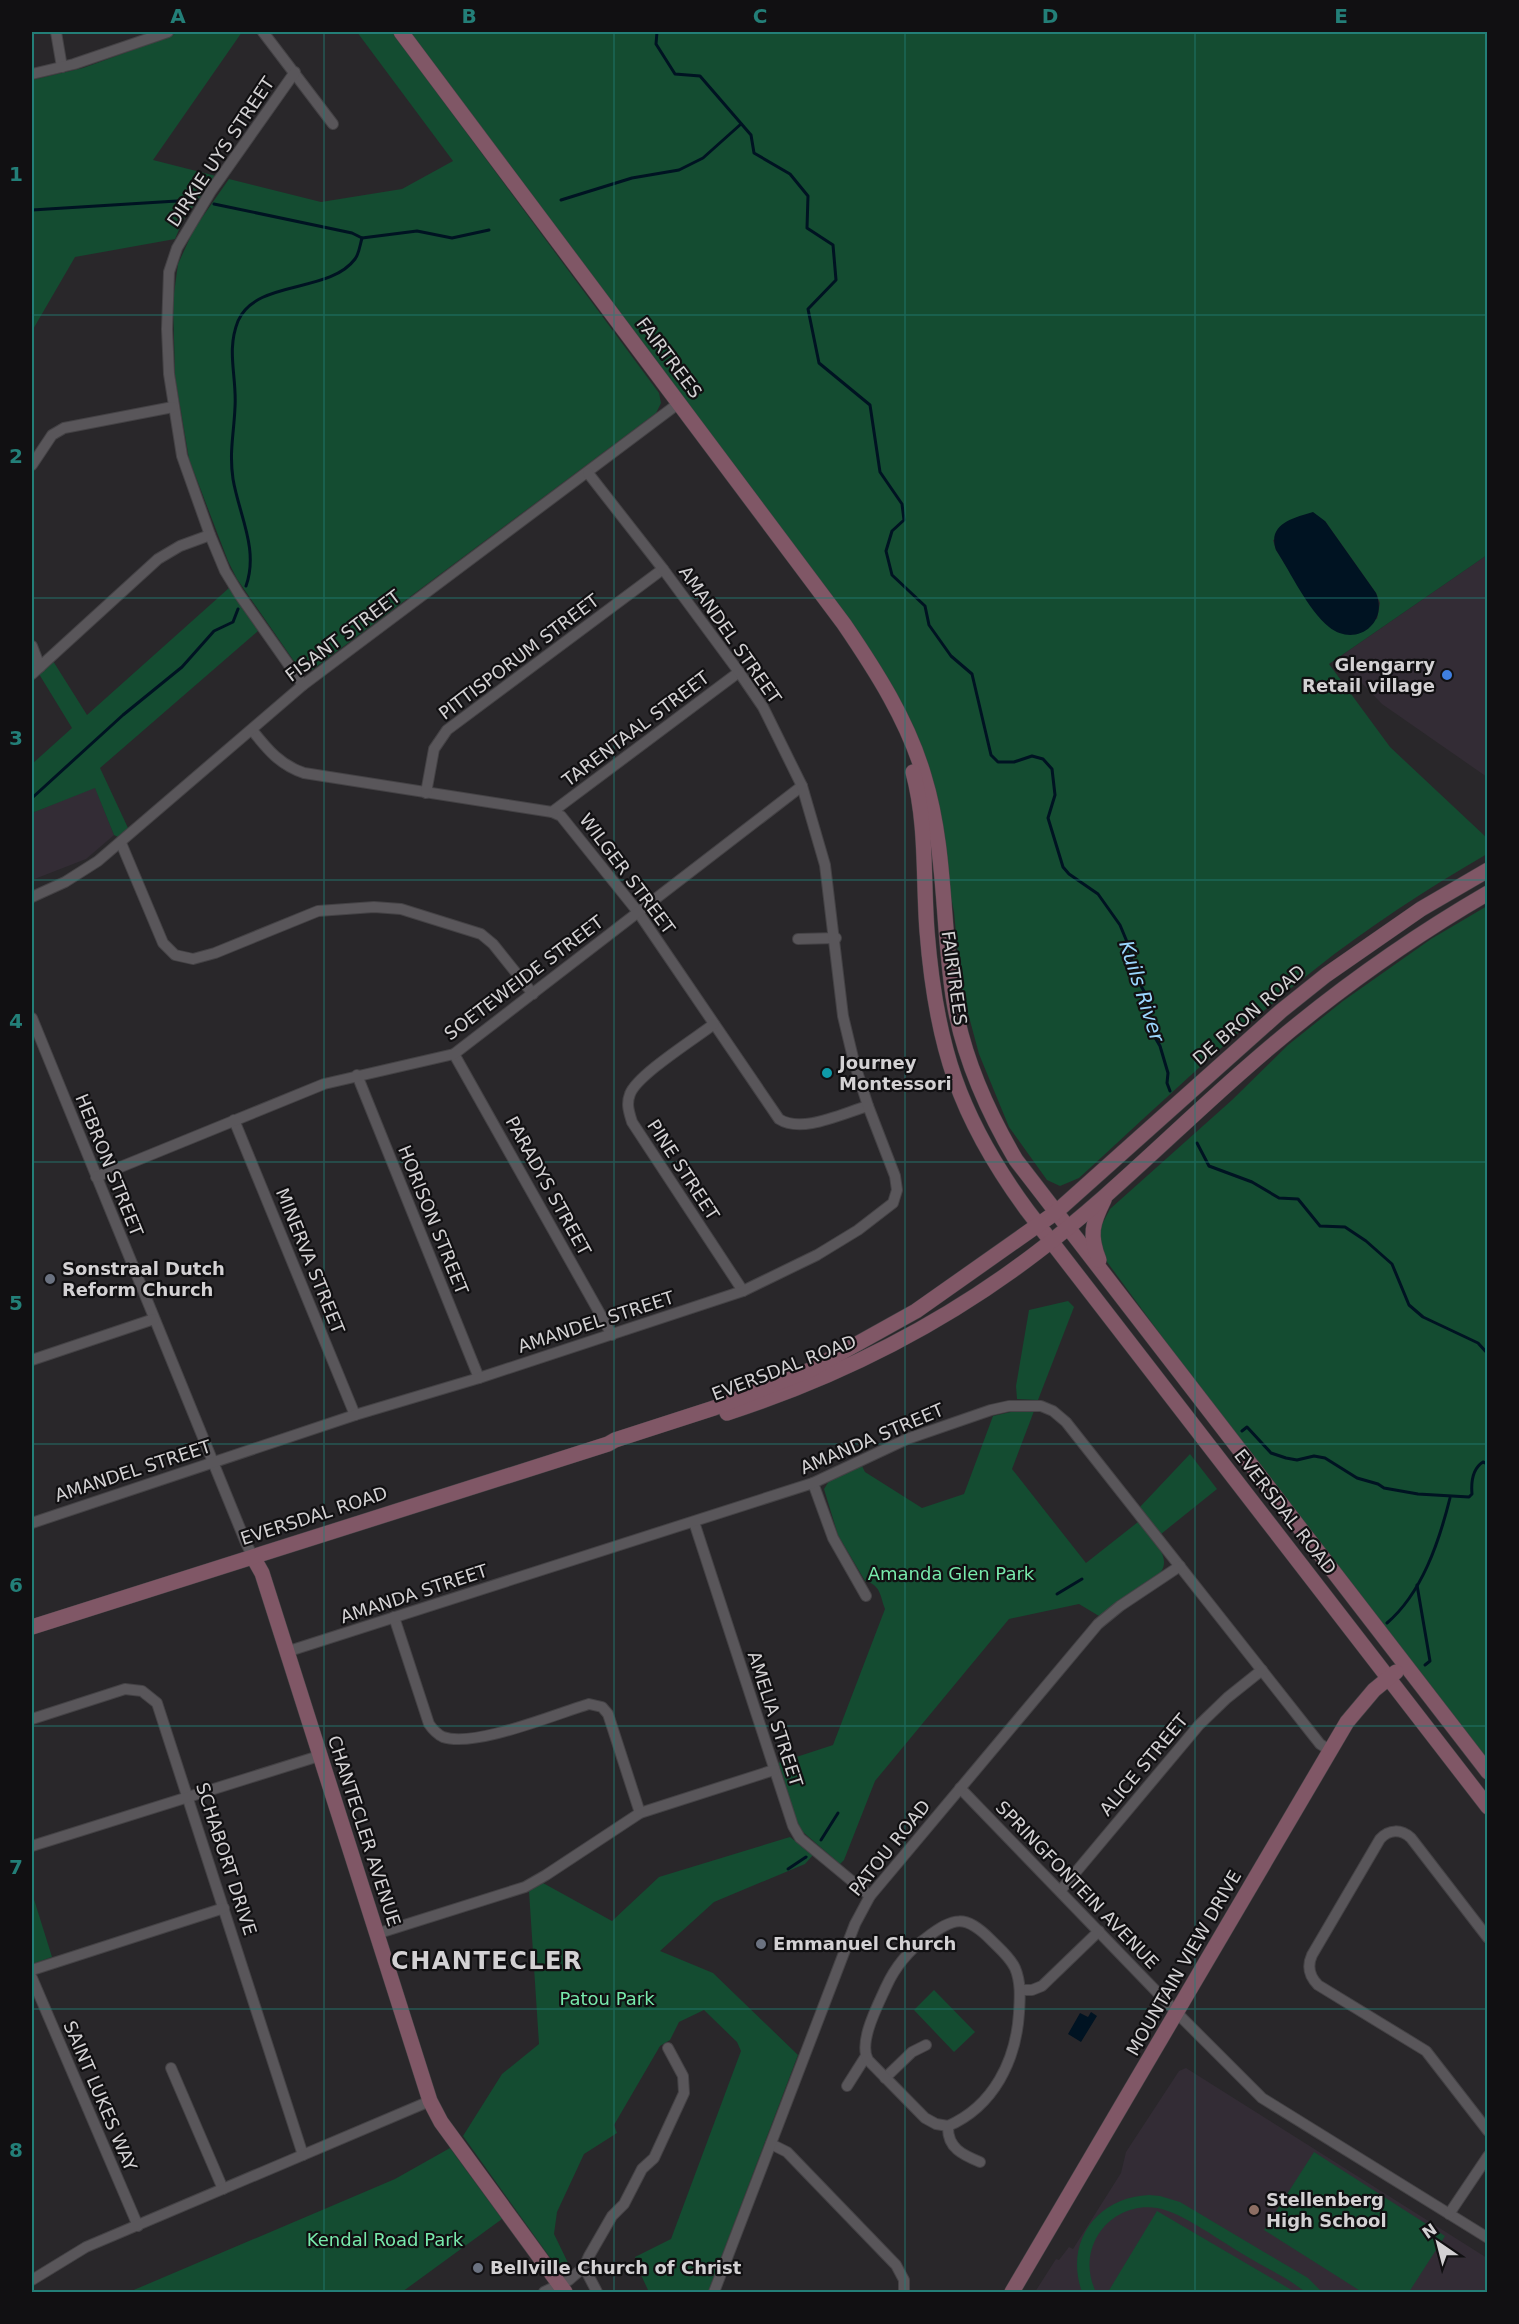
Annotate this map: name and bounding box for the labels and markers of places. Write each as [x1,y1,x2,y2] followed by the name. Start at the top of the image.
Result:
[1302,654,1435,696] place label: Glengarry Retail village
[1440,668,1454,682] marker: Glengarry Retail village
[837,1052,952,1094] place label: Journey Montessori
[820,1066,834,1080] marker: Journey Montessori
[62,1258,225,1300] place label: Sonstraal Dutch Reform Church
[43,1272,57,1286] marker: Sonstraal Dutch Reform Church
[773,1933,956,1954] place label: Emmanuel Church
[754,1937,768,1951] marker: Emmanuel Church
[1266,2189,1387,2231] place label: Stellenberg High School
[1247,2203,1261,2217] marker: Stellenberg High School
[490,2257,742,2278] place label: Bellville Church of Christ
[471,2261,485,2275] marker: Bellville Church of Christ

